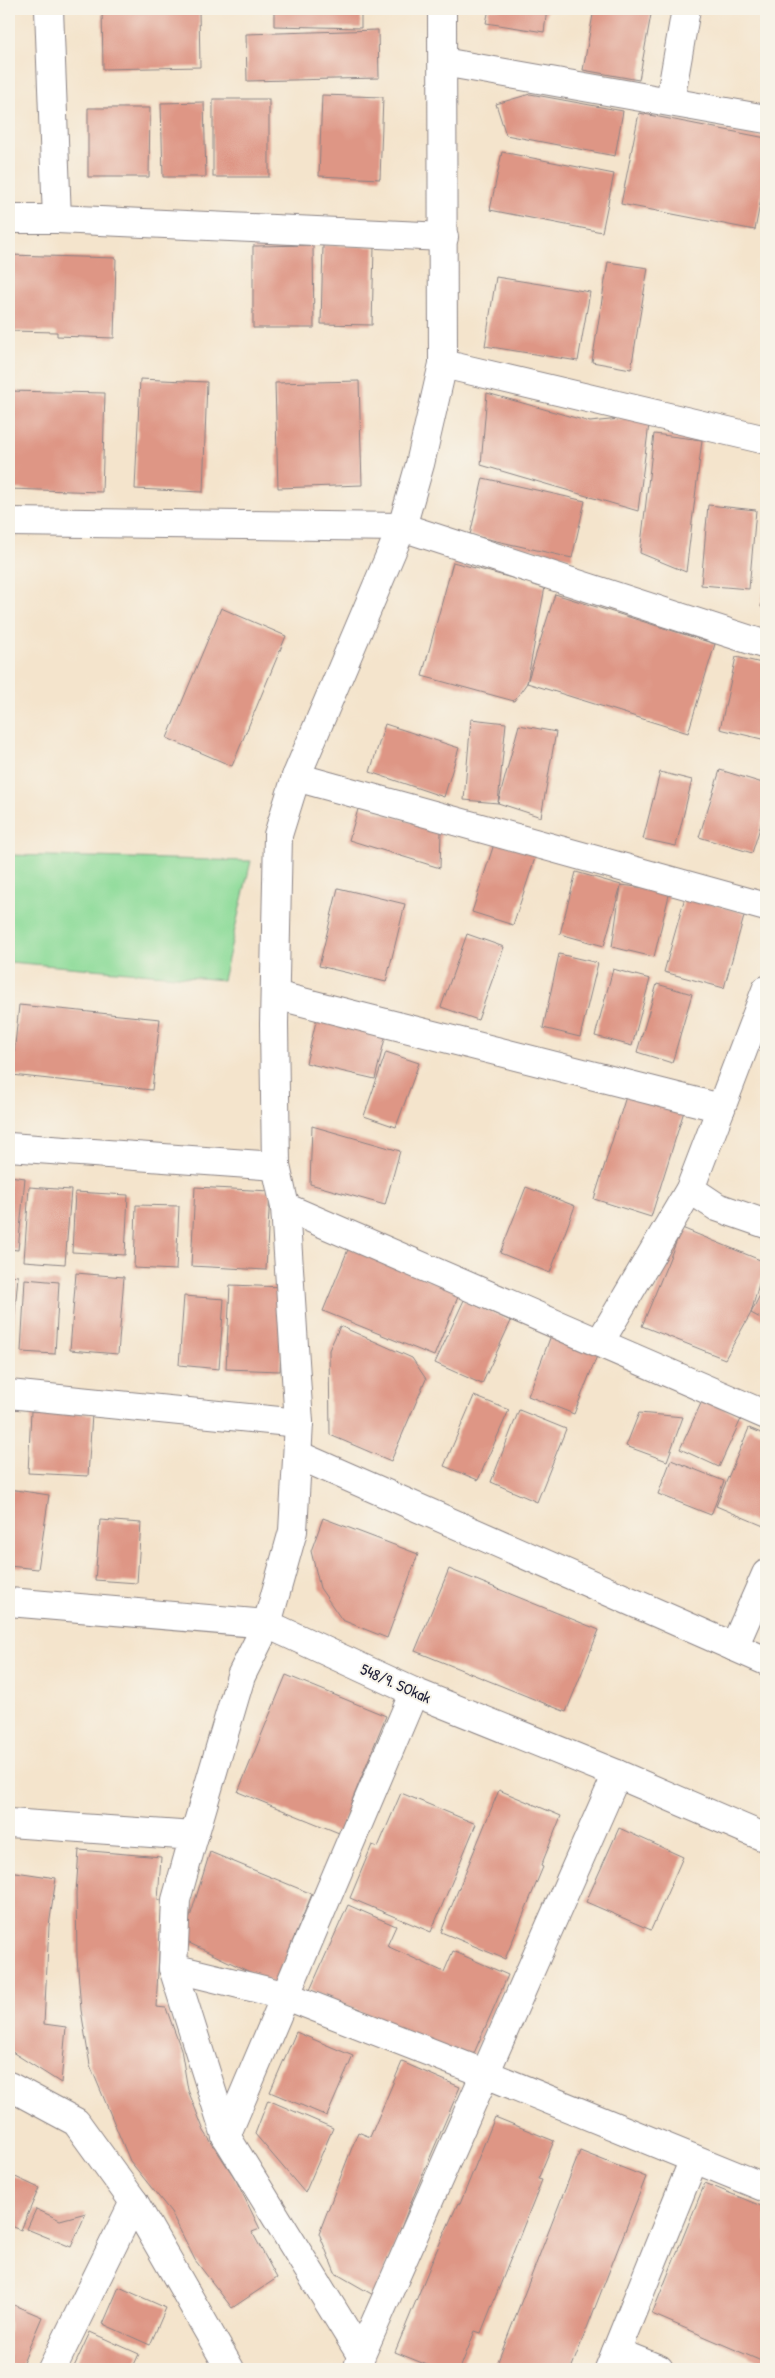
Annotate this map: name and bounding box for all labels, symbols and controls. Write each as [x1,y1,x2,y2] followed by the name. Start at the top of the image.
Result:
[357,1658,435,1708] street label: 548/9. SOkak

